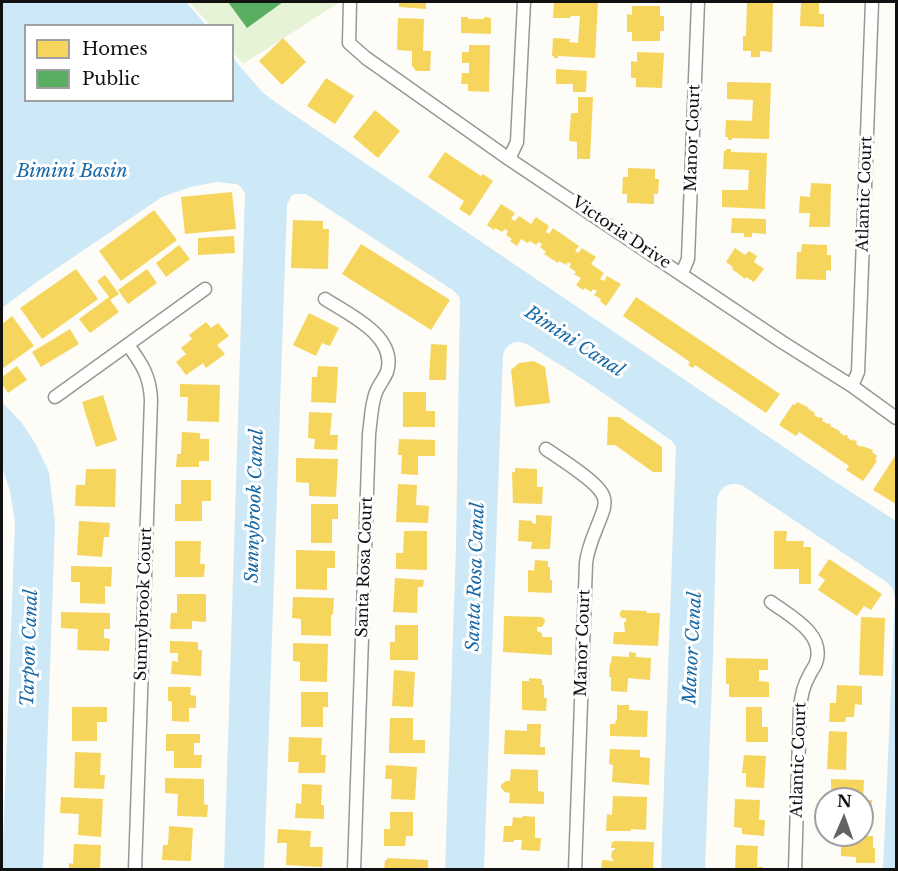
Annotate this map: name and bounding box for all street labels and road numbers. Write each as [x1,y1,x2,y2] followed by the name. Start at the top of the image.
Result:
[682,84,704,192] street label: Manor Court
[853,136,877,252] street label: Atlantic Court
[568,193,674,273] street label: Victoria Drive
[353,496,377,638] street label: Santa Rosa Court
[132,527,156,681] street label: Sunnybrook Court
[572,589,594,697] street label: Manor Court
[787,702,811,818] street label: Atlantic Court

